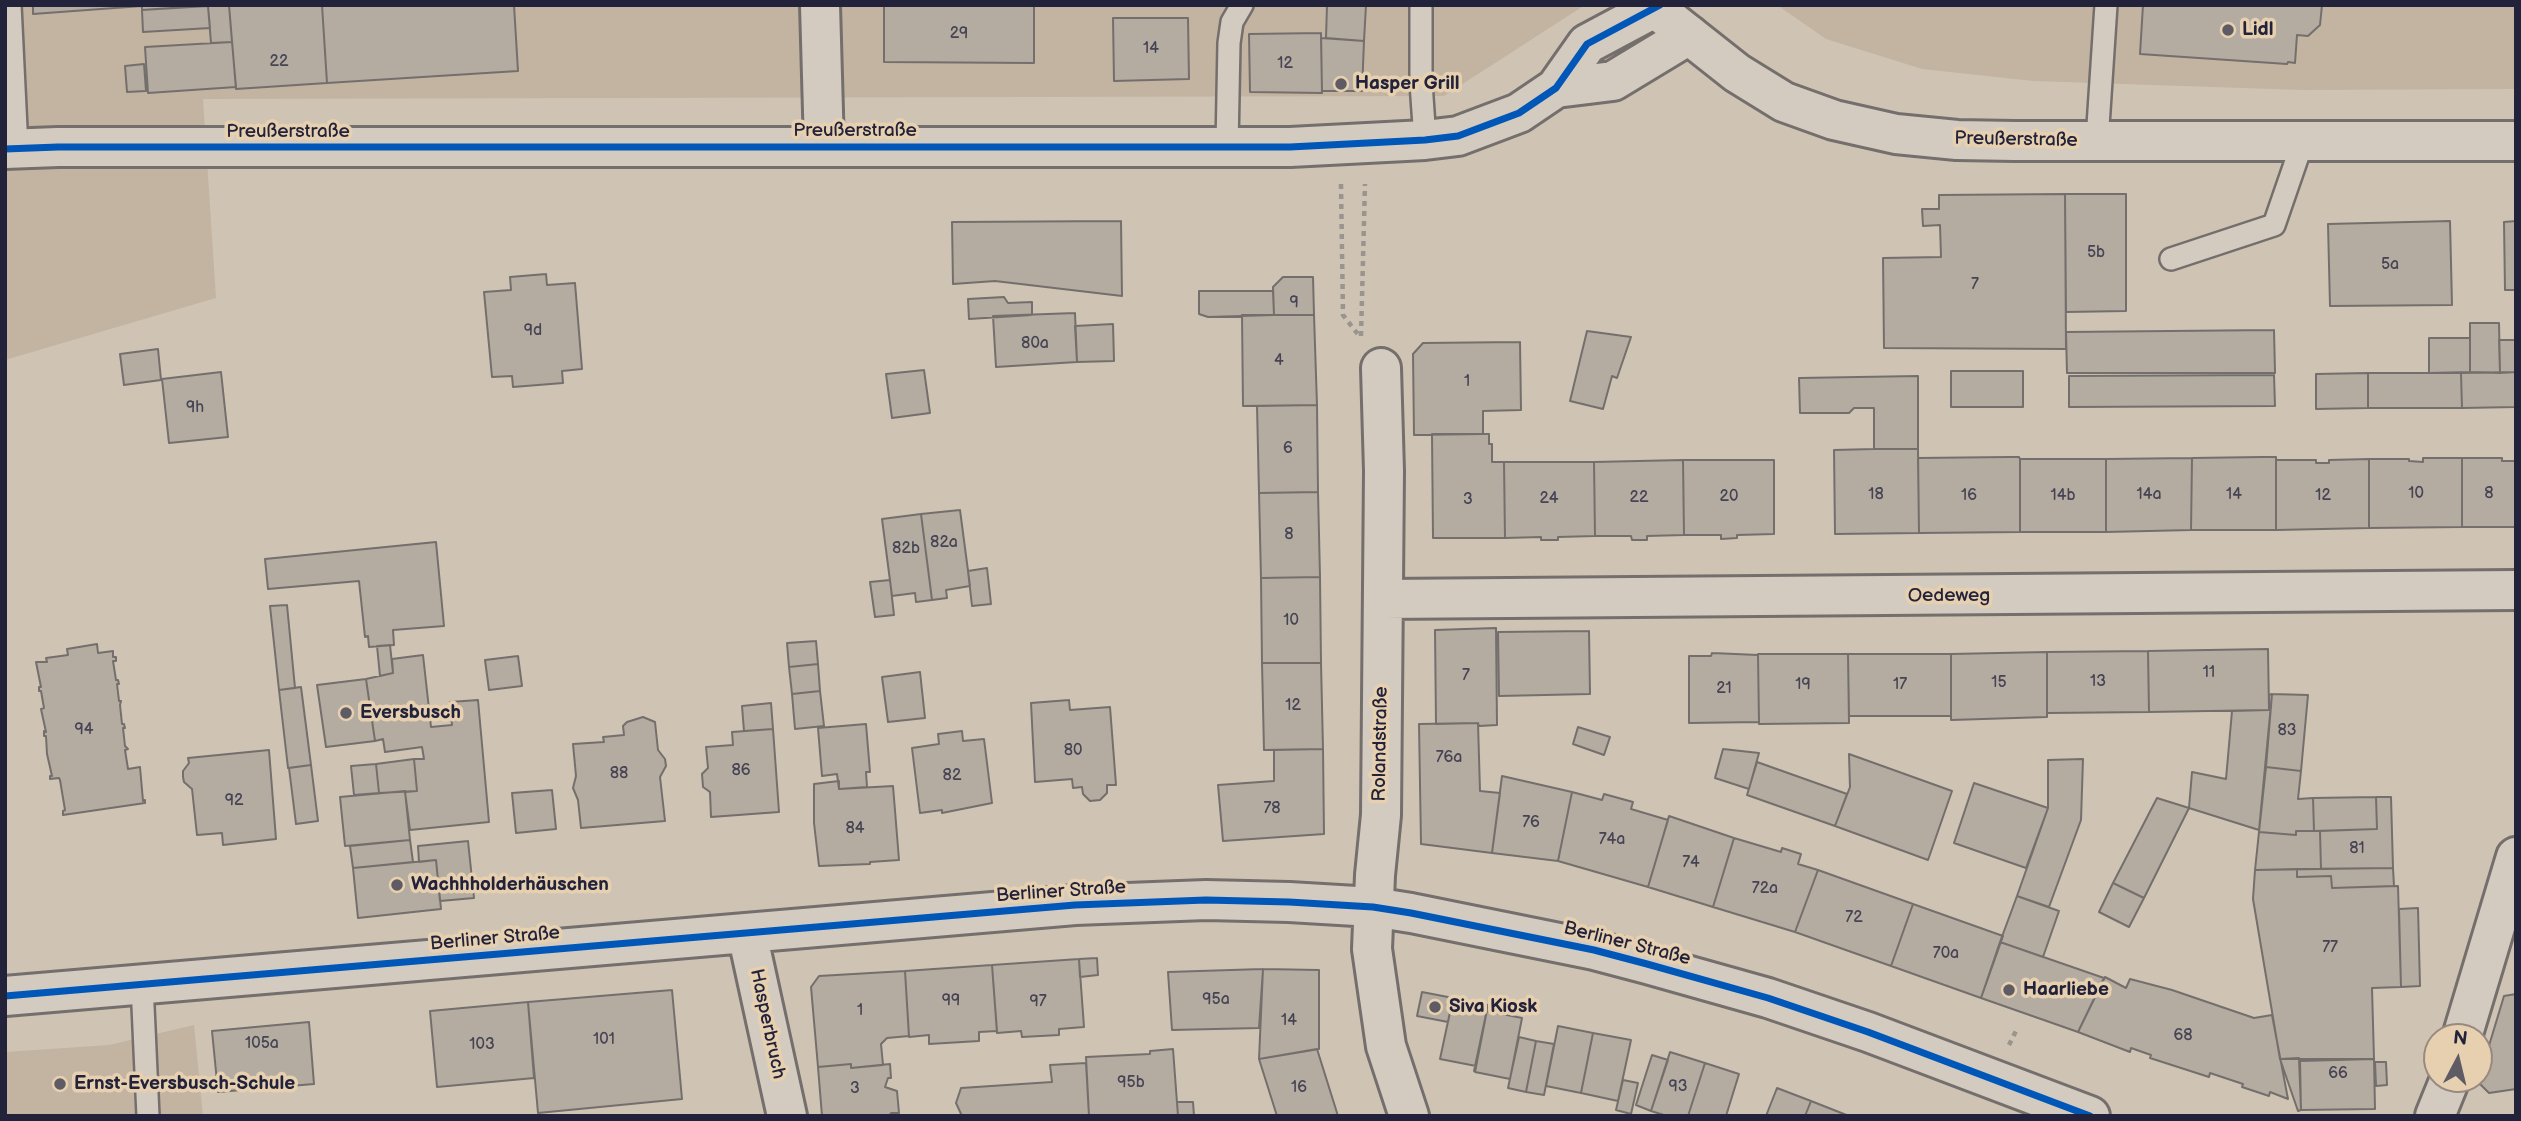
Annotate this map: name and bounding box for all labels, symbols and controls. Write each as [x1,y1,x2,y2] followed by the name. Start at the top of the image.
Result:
[2242,19,2273,41] place label: Lidl
[2220,22,2236,38] marker: Lidl
[950,24,968,44] house number: 29
[1143,39,1159,59] house number: 14
[270,52,288,72] house number: 22
[1277,54,1293,74] house number: 12
[1355,73,1460,95] place label: Hasper Grill
[1333,76,1349,92] marker: Hasper Grill
[793,120,917,142] street label: Preußerstraße
[226,121,350,143] street label: Preußerstraße
[1954,128,2078,152] street label: Preußerstraße
[2087,243,2105,263] house number: 5b
[2381,255,2399,275] house number: 5a
[1971,275,1979,295] house number: 7
[1289,293,1299,313] house number: 9
[524,321,542,341] house number: 9d
[1021,334,1049,354] house number: 80a
[1274,351,1284,371] house number: 4
[1464,372,1470,392] house number: 1
[186,398,204,418] house number: 9h
[1283,439,1293,459] house number: 6
[2408,484,2424,504] house number: 10
[2484,484,2494,504] house number: 8
[1868,485,1884,505] house number: 18
[2136,485,2162,505] house number: 14a
[2226,485,2242,505] house number: 14
[1961,486,1977,506] house number: 16
[2051,486,2075,506] house number: 14b
[2315,486,2331,506] house number: 12
[1720,487,1738,507] house number: 20
[1630,488,1648,508] house number: 22
[1540,489,1558,509] house number: 24
[1463,490,1473,510] house number: 3
[1284,525,1294,545] house number: 8
[930,533,958,553] house number: 82a
[892,539,920,559] house number: 82b
[1908,585,1990,607] street label: Oedeweg
[1283,611,1299,631] house number: 10
[2203,663,2215,683] house number: 11
[1462,666,1470,686] house number: 7
[2090,672,2106,692] house number: 13
[1991,673,2007,693] house number: 15
[1795,675,1811,695] house number: 19
[1893,675,1907,695] house number: 17
[1716,679,1732,699] house number: 21
[1369,686,1393,802] street label: Rolandstraße
[1285,696,1301,716] house number: 12
[360,702,461,724] place label: Eversbusch
[338,705,354,721] marker: Eversbusch
[74,720,94,740] house number: 94
[2277,721,2297,741] house number: 83
[1064,741,1082,761] house number: 80
[1436,748,1462,768] house number: 76a
[731,761,751,781] house number: 86
[610,764,628,784] house number: 88
[943,766,961,786] house number: 82
[225,791,243,811] house number: 92
[1263,799,1281,819] house number: 78
[1522,813,1540,833] house number: 76
[845,819,865,839] house number: 84
[1599,830,1625,850] house number: 74a
[2349,839,2365,859] house number: 81
[1682,853,1700,873] house number: 74
[411,874,609,896] place label: Wachhholderhäuschen
[995,876,1127,908] street label: Berliner Straße
[389,877,405,893] marker: Wachhholderhäuschen
[1752,879,1778,899] house number: 72a
[1845,908,1863,928] house number: 72
[1561,917,1693,971] street label: Berliner Straße
[429,922,561,956] street label: Berliner Straße
[2322,938,2338,958] house number: 77
[1933,944,1959,964] house number: 70a
[744,967,790,1081] street label: Hasperbruch
[2023,979,2109,1001] place label: Haarliebe
[2001,982,2017,998] marker: Haarliebe
[1202,990,1230,1010] house number: 95a
[942,991,960,1011] house number: 99
[1029,992,1047,1012] house number: 97
[1449,996,1537,1018] place label: Siva Kiosk
[1427,999,1443,1015] marker: Siva Kiosk
[857,1001,863,1021] house number: 1
[1281,1011,1297,1031] house number: 14
[2423,1023,2493,1093] north arrow
[2173,1026,2193,1046] house number: 68
[2452,1026,2469,1051] text: N
[593,1030,615,1050] house number: 101
[245,1034,279,1054] house number: 105a
[469,1035,495,1055] house number: 103
[2328,1064,2348,1084] house number: 66
[74,1073,295,1095] place label: Ernst-Eversbusch-Schule
[1117,1073,1145,1093] house number: 95b
[52,1076,68,1092] marker: Ernst-Eversbusch-Schule
[1668,1077,1688,1097] house number: 93
[1291,1078,1307,1098] house number: 16
[850,1079,860,1099] house number: 3

